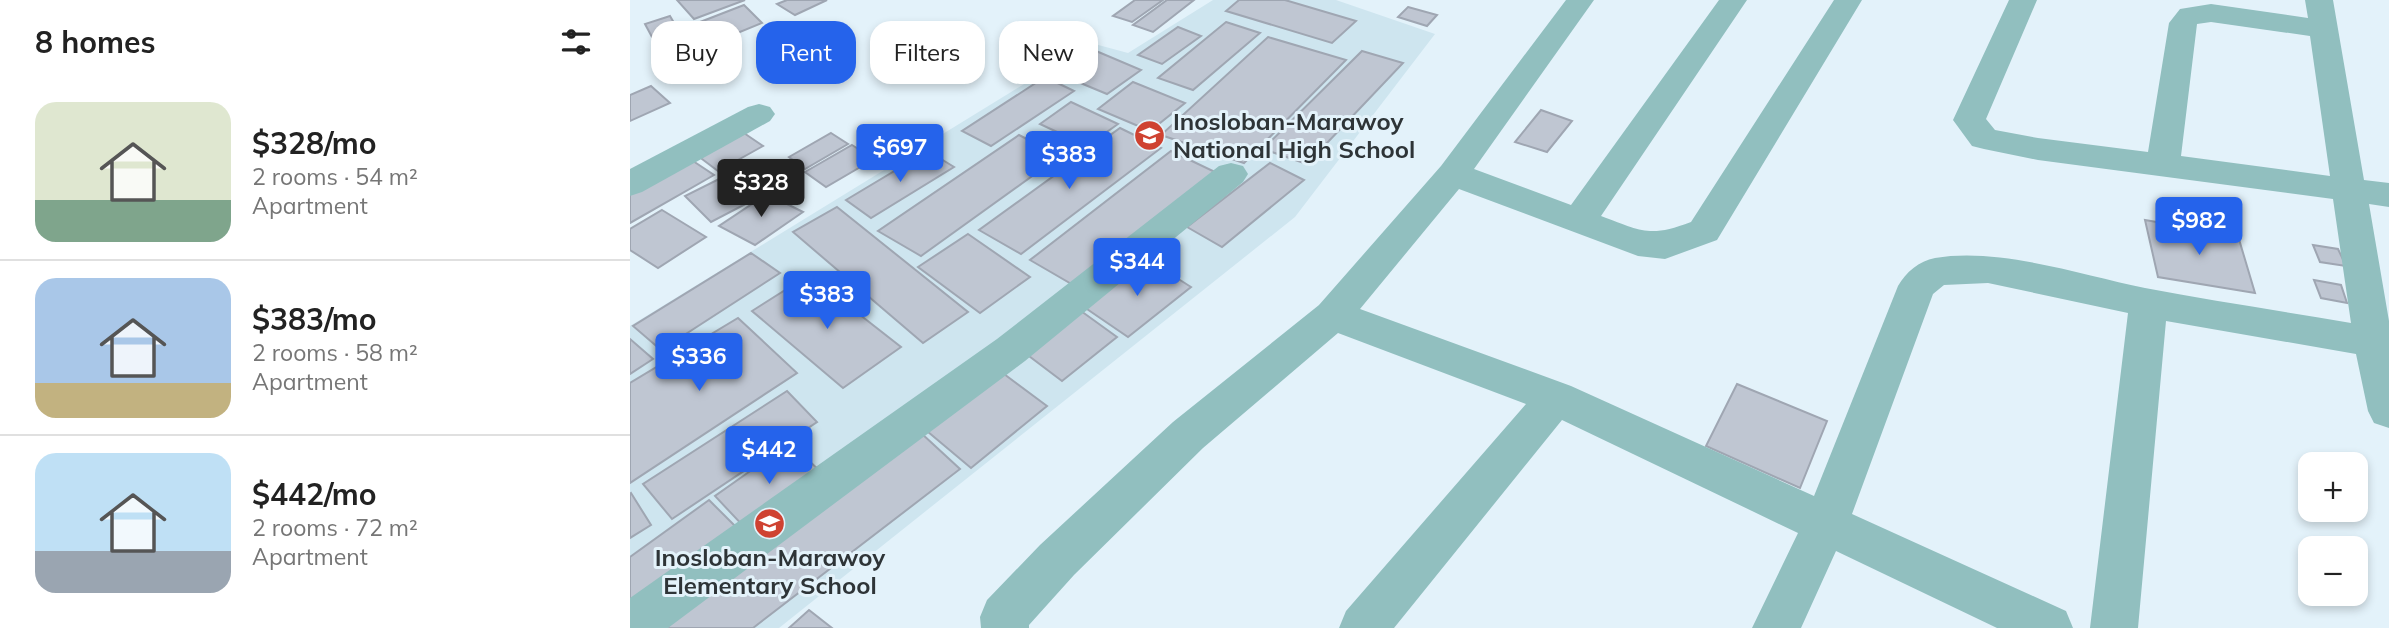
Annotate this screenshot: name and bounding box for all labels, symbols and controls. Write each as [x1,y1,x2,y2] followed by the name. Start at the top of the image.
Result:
[651,21,742,84] chip: Buy
[756,21,856,84] chip: Rent
[870,21,985,84] chip: Filters
[999,21,1098,84] chip: New
[35,23,156,61] text: 8 homes
[557,23,595,61] icon: filters
[1173,106,1415,164] place label: Inosloban-Marawoy National High School
[1133,118,1167,152] school or university icon: Inosloban-Marawoy National High School
[252,124,376,162] text: $328/mo
[859,124,941,184] pin: $697
[91,130,175,214] icon: home
[872,132,928,161] text: $697
[1028,132,1110,191] pin: $383
[1041,139,1097,168] text: $383
[720,160,802,219] pin: $328
[252,162,418,191] text: 2 rooms · 54 m²
[733,167,789,196] text: $328
[252,191,368,220] text: Apartment
[2158,198,2240,257] pin: $982
[2171,205,2227,234] text: $982
[1096,238,1178,298] pin: $344
[1109,246,1165,275] text: $344
[786,272,868,331] pin: $383
[799,279,855,308] text: $383
[252,300,376,338] text: $383/mo
[91,306,175,390] icon: home
[658,334,740,393] pin: $336
[252,338,418,367] text: 2 rooms · 58 m²
[671,341,727,370] text: $336
[252,367,368,396] text: Apartment
[728,426,810,486] pin: $442
[741,434,797,463] text: $442
[2298,452,2368,606] map controls
[2298,452,2368,522] button: +
[252,475,376,513] text: $442/mo
[91,481,175,565] icon: home
[753,506,787,540] school or university icon: Inosloban-Marawoy Elementary School
[252,513,418,542] text: 2 rooms · 72 m²
[2298,536,2368,606] button: −
[252,542,368,571] text: Apartment
[655,542,886,600] place label: Inosloban-Marawoy Elementary School

